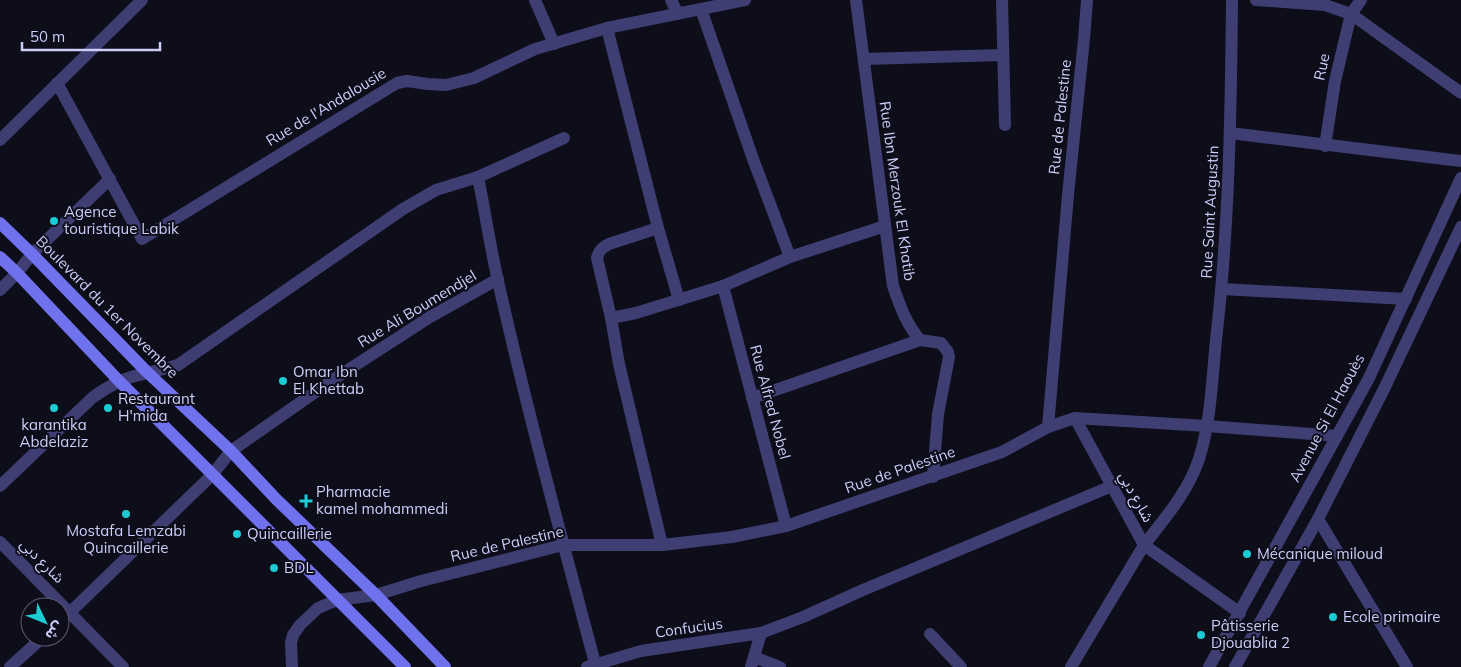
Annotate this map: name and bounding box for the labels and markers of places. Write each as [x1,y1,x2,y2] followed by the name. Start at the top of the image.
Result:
[64,202,179,238] place label: Agence touristique Labik
[48,215,60,227] marker: Agence touristique Labik
[293,362,364,398] place label: Omar Ibn El Khettab
[277,375,289,387] marker: Omar Ibn El Khettab
[118,389,195,425] place label: Restaurant H'mida
[48,402,60,414] marker: karantika Abdelaziz
[102,402,114,414] marker: Restaurant H'mida
[20,415,89,451] place label: karantika Abdelaziz
[316,482,448,518] place label: Pharmacie kamel mohammedi
[300,495,312,507] marker: Pharmacie kamel mohammedi
[120,508,132,520] marker: Mostafa Lemzabi Quincaillerie
[66,521,186,557] place label: Mostafa Lemzabi Quincaillerie
[247,524,332,543] place label: Quincaillerie
[231,528,243,540] marker: Quincaillerie
[1257,544,1383,563] place label: Mécanique miloud
[1241,548,1253,560] marker: Mécanique miloud
[284,558,314,577] place label: BDL
[268,562,280,574] marker: BDL
[1343,607,1441,626] place label: Ecole primaire
[1327,611,1339,623] marker: Ecole primaire
[1211,616,1290,652] place label: Pâtisserie Djouablia 2
[1195,629,1207,641] marker: Pâtisserie Djouablia 2

